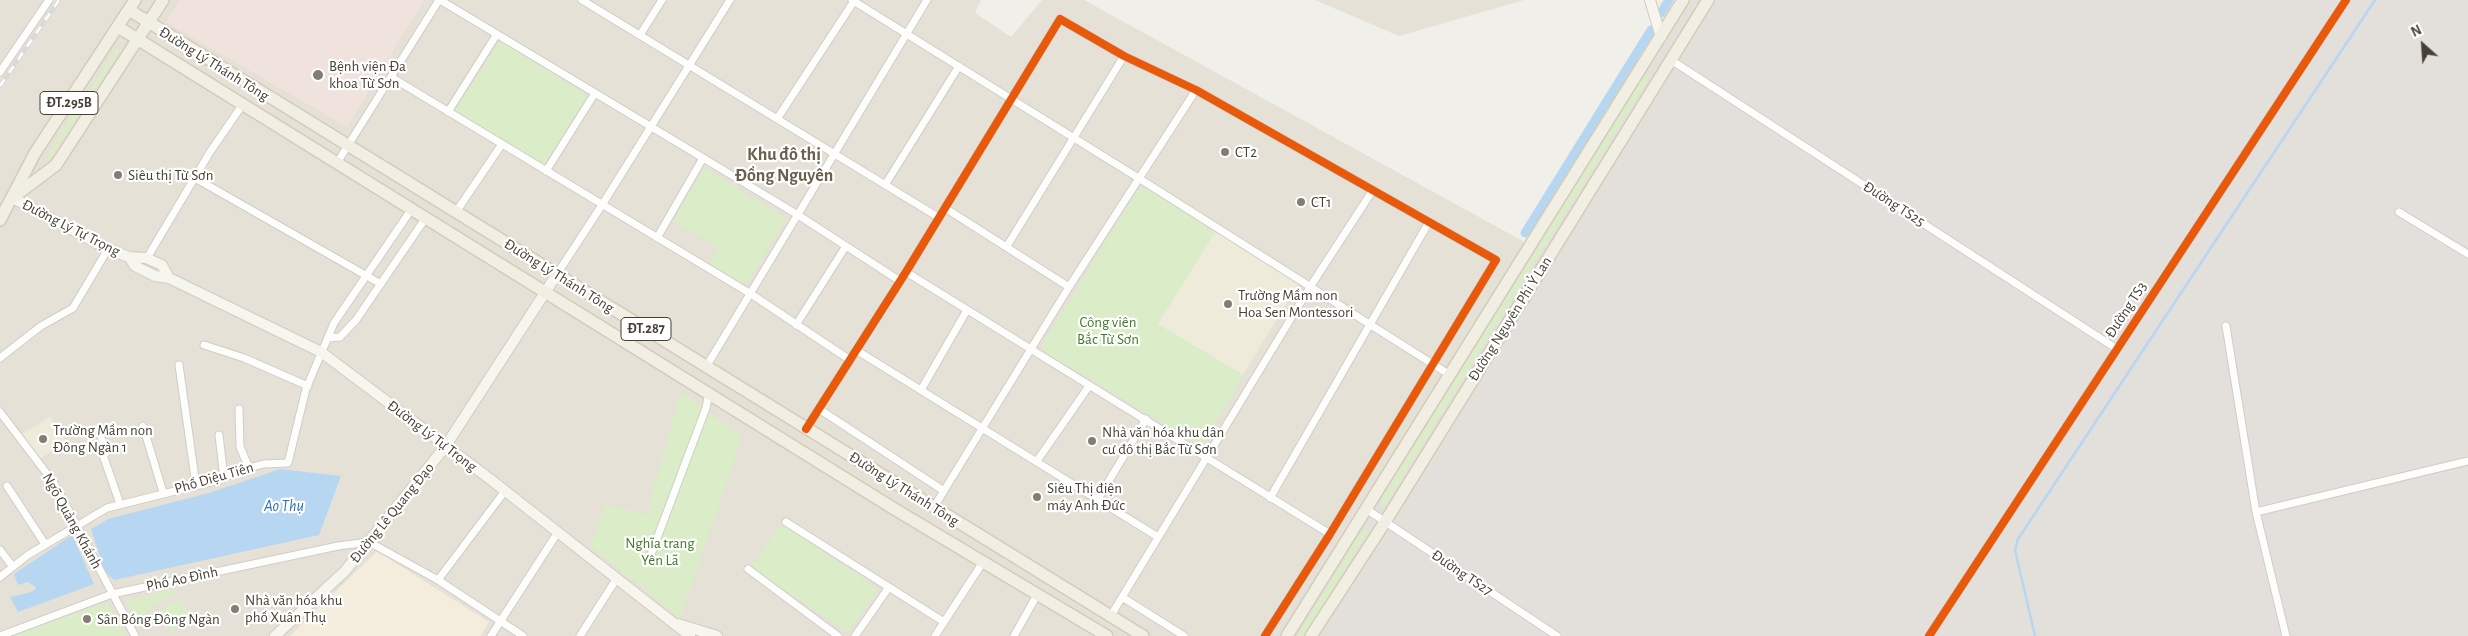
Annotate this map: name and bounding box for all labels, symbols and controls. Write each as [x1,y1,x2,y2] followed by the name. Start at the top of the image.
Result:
[2398,20,2448,70] north arrow
[156,23,272,105] street label: Đường Lý Thánh Tông
[2409,23,2424,40] text: N
[329,57,406,92] place label: Bệnh viện Đa khoa Từ Sơn
[311,68,325,82] marker: Bệnh viện Đa khoa Từ Sơn
[40,92,98,115] road number: ĐT.295B
[1235,143,1257,161] place label: CT2
[735,144,833,186] district label: Khu đô thị Đồng Nguyên
[1219,146,1231,158] marker: CT2
[128,166,213,184] place label: Siêu thị Từ Sơn
[112,169,124,181] marker: Siêu thị Từ Sơn
[1860,177,1928,231] street label: Đường TS25
[1311,193,1331,211] place label: CT1
[19,196,123,260] street label: Đường Lý Tự Trọng
[1295,196,1307,208] marker: CT1
[501,235,617,317] street label: Đường Lý Thánh Tông
[1464,253,1556,385] street label: Đường Nguyên Phi Ỷ Lan
[2101,279,2151,341] street label: Đường TS3
[1238,286,1353,321] place label: Trường Mầm non Hoa Sen Montessori
[1222,298,1234,310] marker: Trường Mầm non Hoa Sen Montessori
[1077,313,1139,348] park label: Công viên Bắc Từ Sơn
[621,318,671,340] road number: ĐT.287
[384,396,480,476] street label: Đường Lý Tự Trọng
[53,421,153,456] place label: Trường Mầm non Đông Ngàn 1
[1102,423,1224,458] place label: Nhà văn hóa khu dân cư đô thị Bắc Từ Sơn
[37,433,49,445] marker: Trường Mầm non Đông Ngàn 1
[1086,435,1098,447] marker: Nhà văn hóa khu dân cư đô thị Bắc Từ Sơn
[846,448,962,530] street label: Đường Lý Thánh Tông
[172,458,256,498] street label: Phố Diệu Tiên
[346,459,438,567] street label: Đường Lê Quang Đạo
[38,470,106,572] street label: Ngõ Quảng Khánh
[1047,479,1125,514] place label: Siêu Thị điện máy Anh Đức
[1031,491,1043,503] marker: Siêu Thị điện máy Anh Đức
[264,496,304,516] water label: Ao Thụ
[625,534,695,569] park label: Nghĩa trang Yên Lã
[1428,546,1496,600] street label: Đường TS27
[144,563,220,595] street label: Phố Ao Đình
[245,591,342,626] place label: Nhà văn hóa khu phố Xuân Thụ
[229,603,241,615] marker: Nhà văn hóa khu phố Xuân Thụ
[97,610,220,628] place label: Sân Bóng Đông Ngàn
[81,613,93,625] marker: Sân Bóng Đông Ngàn

